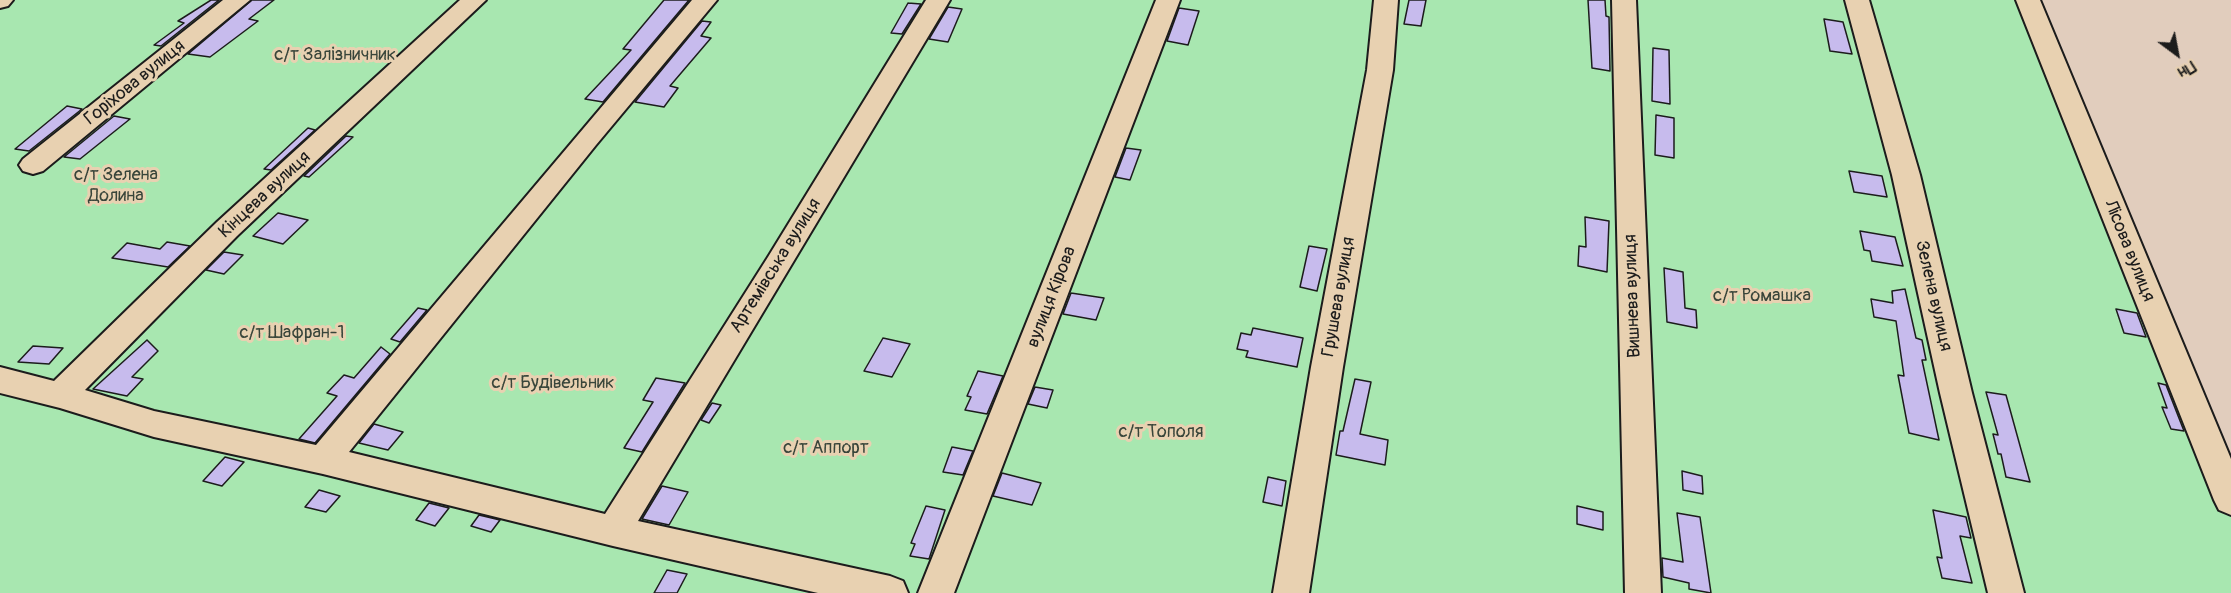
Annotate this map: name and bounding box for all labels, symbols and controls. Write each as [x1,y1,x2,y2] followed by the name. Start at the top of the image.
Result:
[2147,24,2207,84] north arrow
[80,36,190,130] street label: Горіхова вулиця
[274,44,396,66] park label: с/т Залізничник
[2174,56,2199,82] text: Пн
[215,147,315,243] street label: Кінцева вулиця
[74,164,158,207] park label: с/т Зелена Долина
[726,195,826,337] street label: Артемівська вулиця
[2099,197,2159,305] street label: Лісова вулиця
[1620,234,1646,358] street label: Вишнева вулиця
[1318,235,1360,359] street label: Грушева вулиця
[1910,238,1956,354] street label: Зелена вулиця
[1023,243,1081,351] street label: вулиця Кірова
[1713,285,1811,307] park label: с/т Ромашка
[240,322,344,344] park label: с/т Шафран-1
[492,372,614,394] park label: с/т Будівельник
[1119,421,1203,443] park label: с/т Тополя
[783,437,869,459] park label: с/т Аппорт

